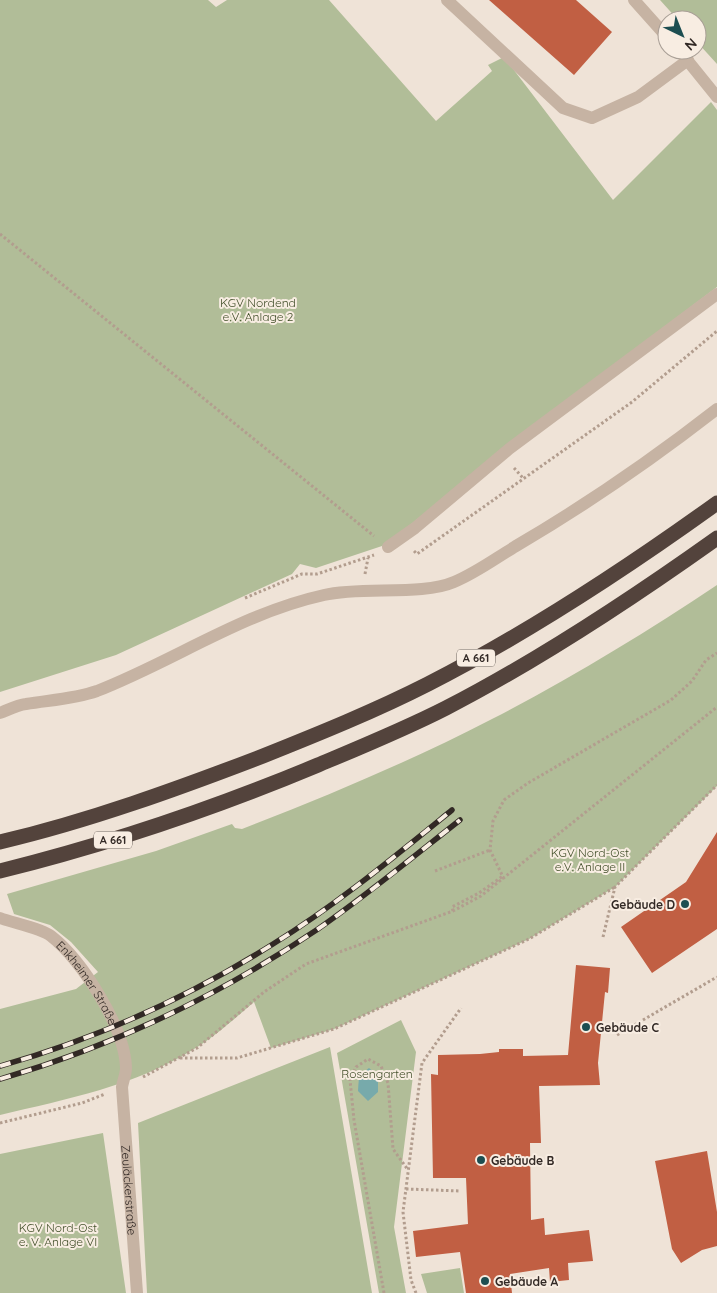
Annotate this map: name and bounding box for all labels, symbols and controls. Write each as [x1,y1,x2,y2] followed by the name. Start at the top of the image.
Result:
[657,10,707,60] north arrow
[681,34,701,55] text: N
[220,295,296,324] park label: KGV Nordend e.V. Anlage 2
[457,650,495,666] road number: A 661
[94,832,132,848] road number: A 661
[551,845,629,874] park label: KGV Nord-Ost e.V. Anlage II
[611,897,675,912] place label: Gebäude D
[679,898,691,910] marker: Gebäude D
[54,937,121,1027] street label: Enkheimer Straße
[596,1020,659,1035] place label: Gebäude C
[580,1021,592,1033] marker: Gebäude C
[341,1066,413,1081] park label: Rosengarten
[119,1144,140,1236] street label: Zeuläckerstraße
[491,1153,554,1168] place label: Gebäude B
[475,1154,487,1166] marker: Gebäude B
[19,1220,97,1249] park label: KGV Nord-Ost e. V. Anlage VI
[495,1274,558,1289] place label: Gebäude A
[479,1275,491,1287] marker: Gebäude A

